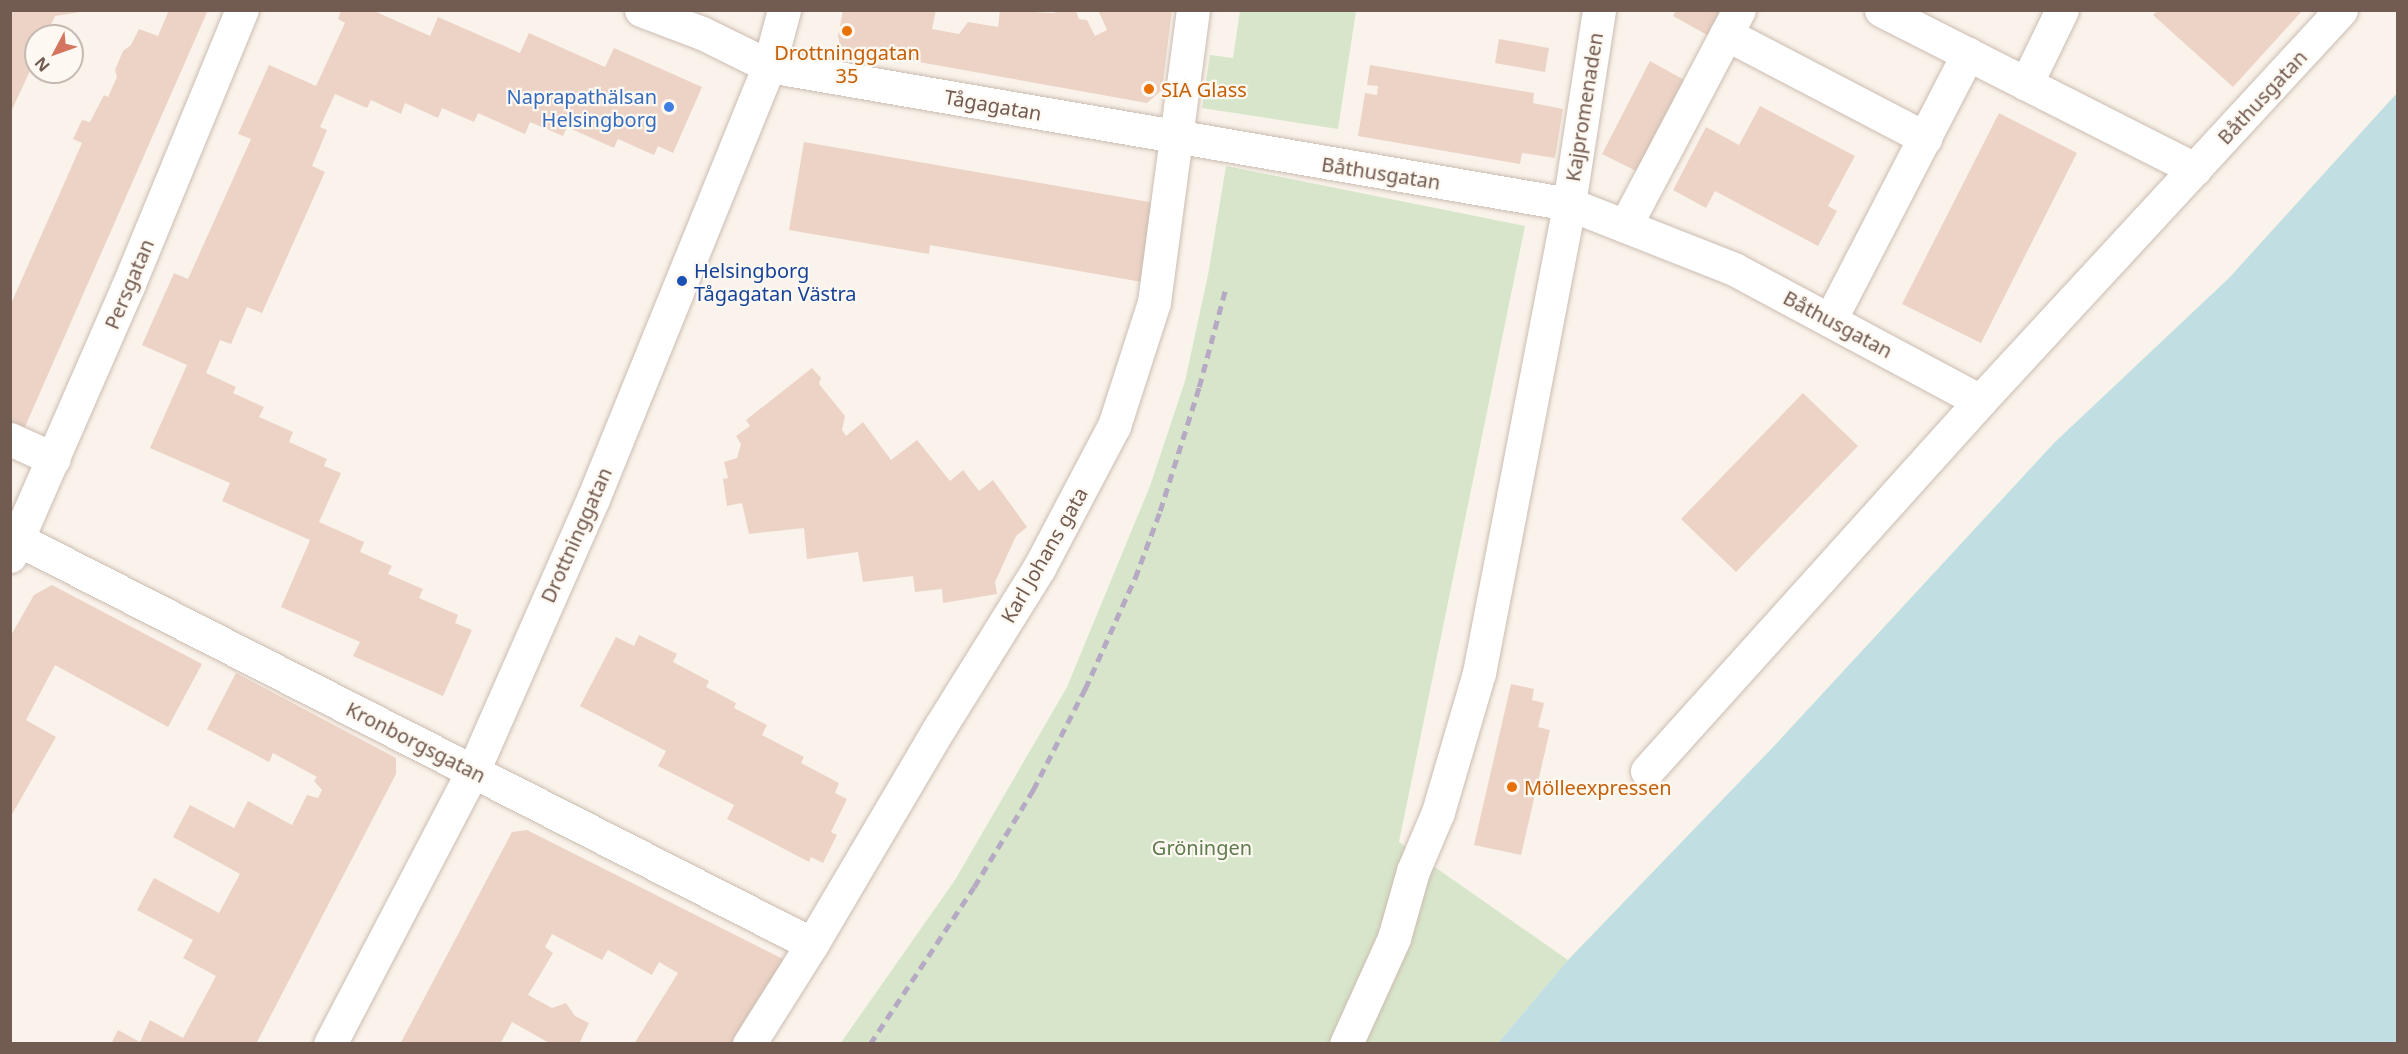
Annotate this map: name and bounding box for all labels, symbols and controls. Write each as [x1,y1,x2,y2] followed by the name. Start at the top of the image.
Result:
[24,24,84,84] north arrow
[840,24,854,38] marker: Drottninggatan 35
[1560,31,1608,183] street label: Kajpromenaden
[774,41,920,88] place label: Drottninggatan 35
[2212,45,2312,149] street label: Båthusgatan
[29,52,55,77] text: N
[1161,77,1247,101] place label: SIA Glass
[1142,82,1156,96] marker: SIA Glass
[507,84,657,131] place label: Naprapathälsan Helsingborg
[942,85,1044,125] street label: Tågagatan
[662,100,676,114] marker: Naprapathälsan Helsingborg
[1320,152,1442,194] street label: Båthusgatan
[99,235,159,333] street label: Persgatan
[694,258,856,305] place label: Helsingborg Tågagatan Västra
[675,274,689,288] marker: Helsingborg Tågagatan Västra
[1779,285,1897,363] street label: Båthusgatan
[535,464,617,606] street label: Drottninggatan
[995,483,1093,627] street label: Karl Johans gata
[342,696,490,788] street label: Kronborgsgatan
[1524,775,1672,799] place label: Mölleexpressen
[1505,780,1519,794] marker: Mölleexpressen
[1152,835,1252,859] park label: Gröningen

